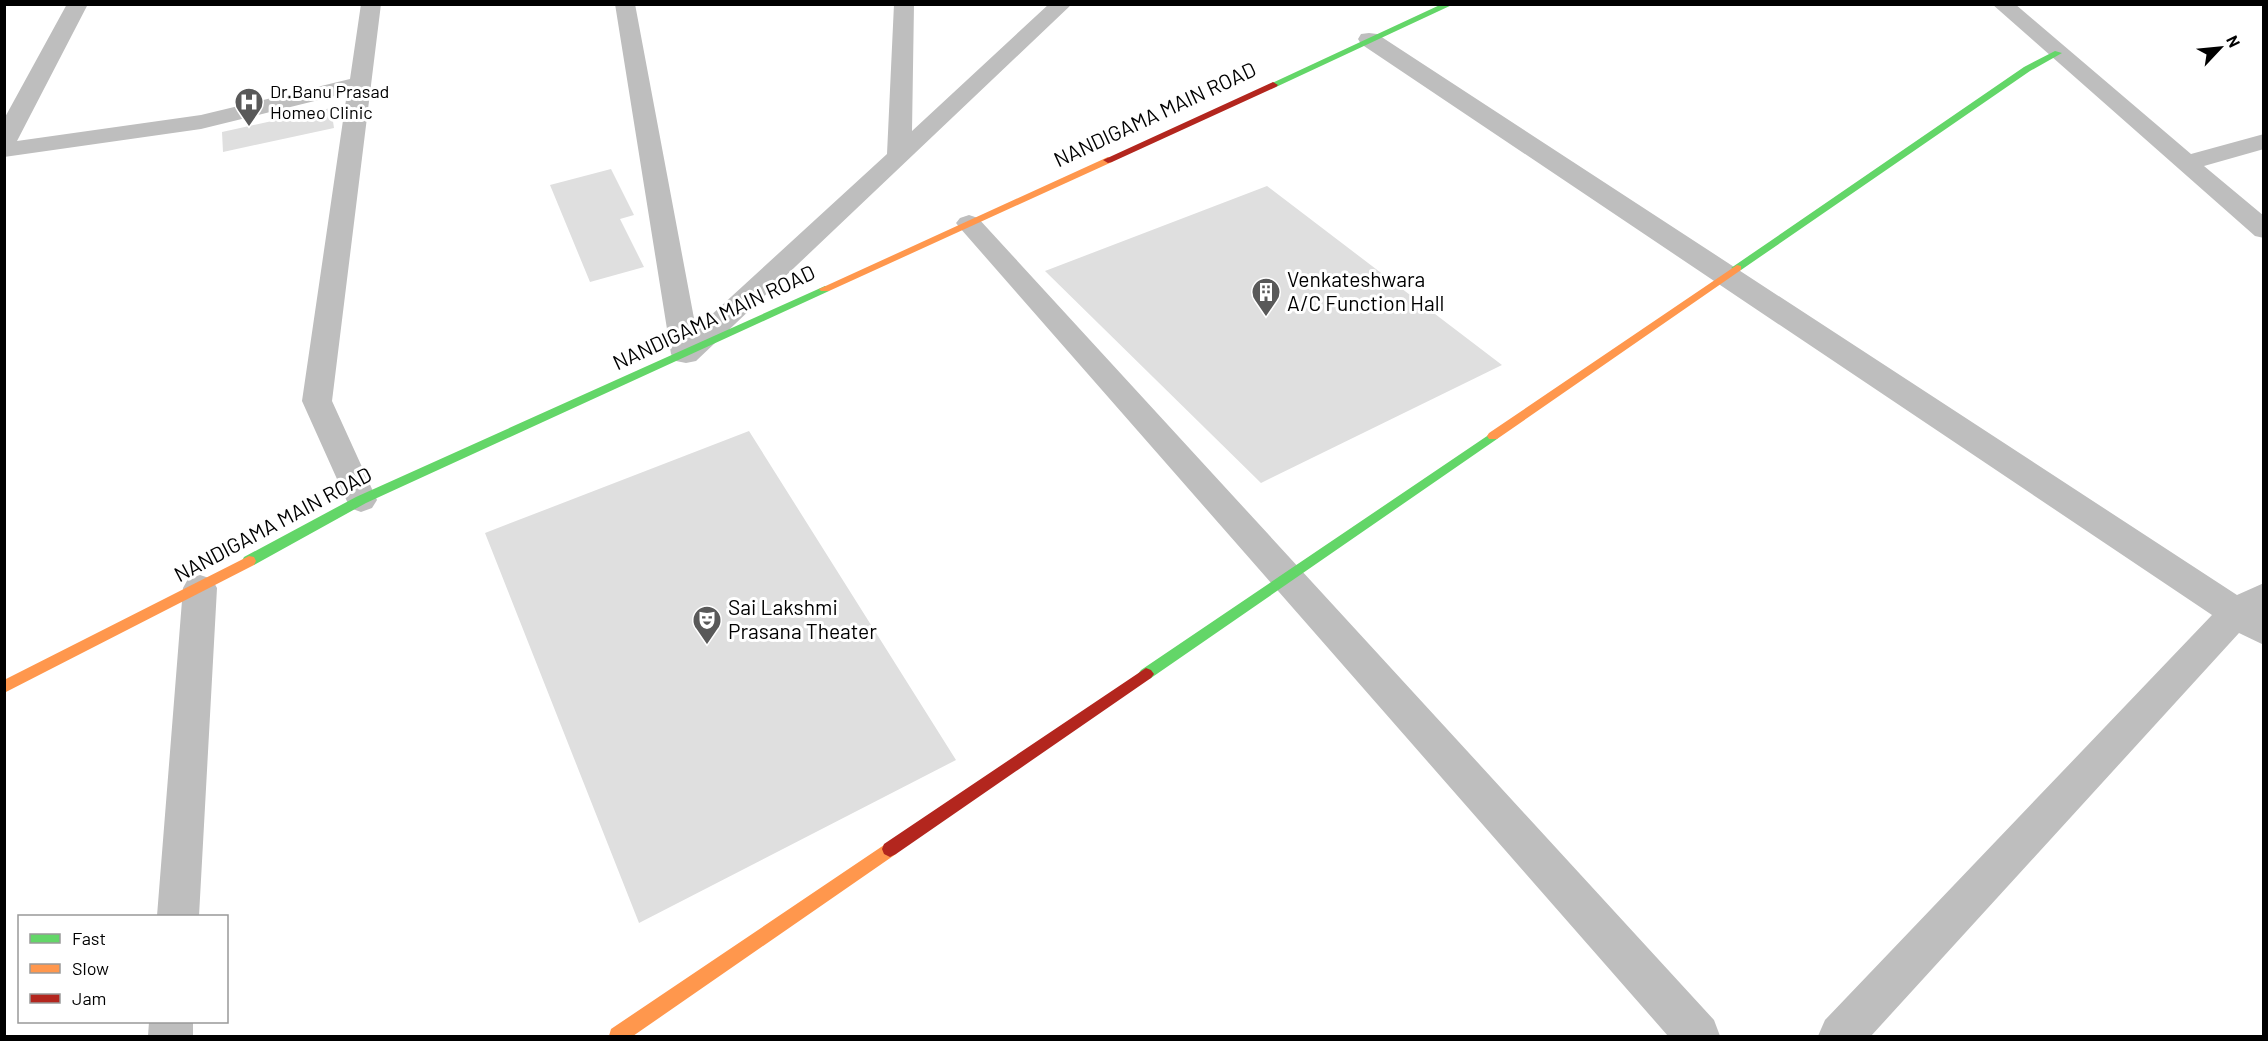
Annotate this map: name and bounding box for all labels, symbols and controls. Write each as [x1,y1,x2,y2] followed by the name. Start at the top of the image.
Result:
[2190,18,2250,78] north arrow
[2223,32,2245,50] text: N
[1049,56,1259,171] street label: NANDIGAMA MAIN ROAD
[270,80,389,123] place label: Dr.Banu Prasad Homeo Clinic
[233,86,265,128] hospital icon: Dr.Banu Prasad Homeo Clinic
[608,259,818,374] street label: NANDIGAMA MAIN ROAD
[1287,266,1444,315] place label: Venkateshwara A/C Function Hall
[1250,276,1282,318] building icon: Venkateshwara A/C Function Hall
[169,461,375,586] street label: NANDIGAMA MAIN ROAD
[728,594,877,643] place label: Sai Lakshmi Prasana Theater
[691,604,723,646] theatre icon: Sai Lakshmi Prasana Theater
[18,915,228,1023] legend
[72,927,106,949] text: Fast
[72,957,109,979] text: Slow
[72,987,106,1009] text: Jam

